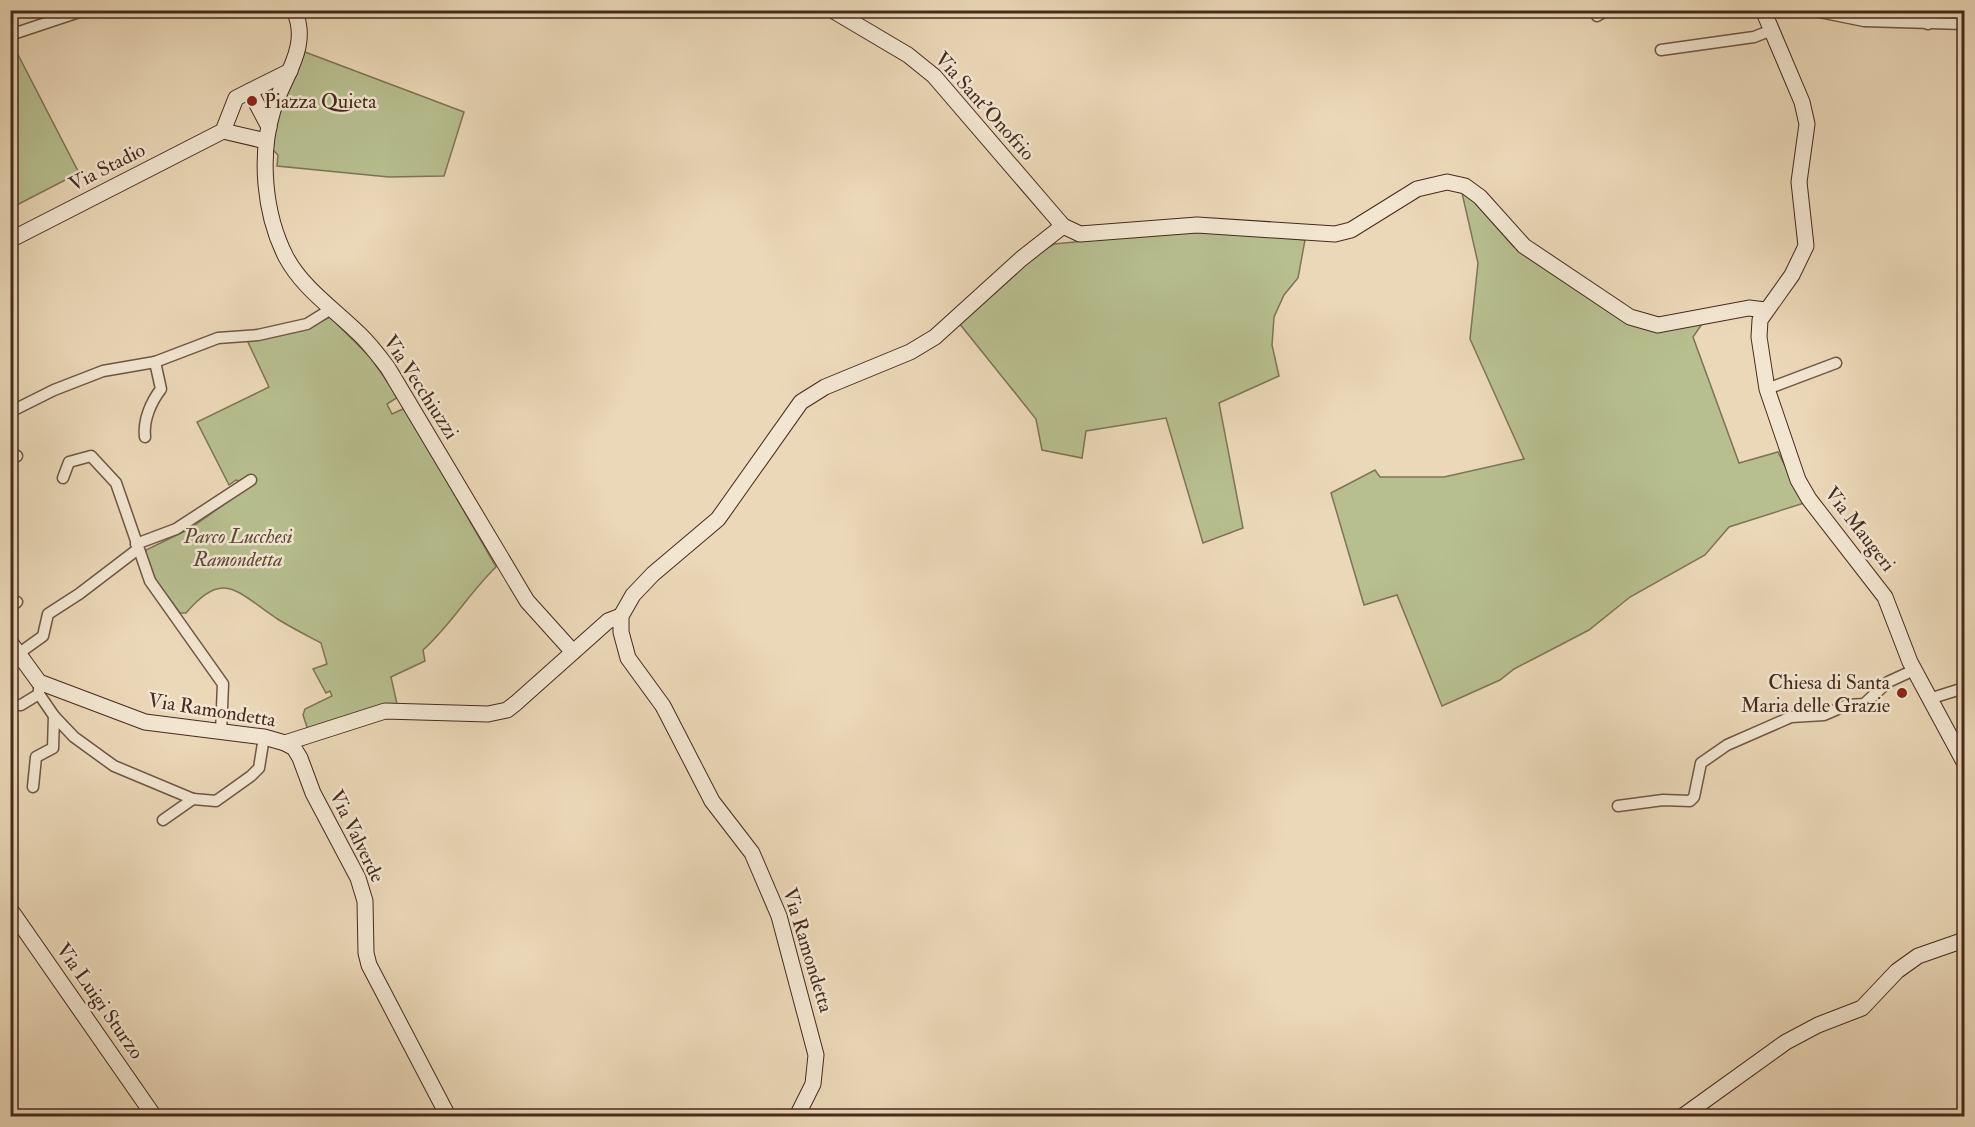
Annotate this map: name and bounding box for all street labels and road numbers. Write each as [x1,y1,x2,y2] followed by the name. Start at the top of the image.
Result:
[930,46,1040,166] street label: Via Sant'Onofrio
[65,137,149,197] street label: Via Stadio
[378,330,464,444] street label: Via Vecchiuzzi
[1819,482,1901,576] street label: Via Maugeri
[146,688,278,733] street label: Via Ramondetta
[324,786,390,886] street label: Via Valverde
[777,885,839,1016] street label: Via Ramondetta
[51,938,149,1064] street label: Via Luigi Sturzo

